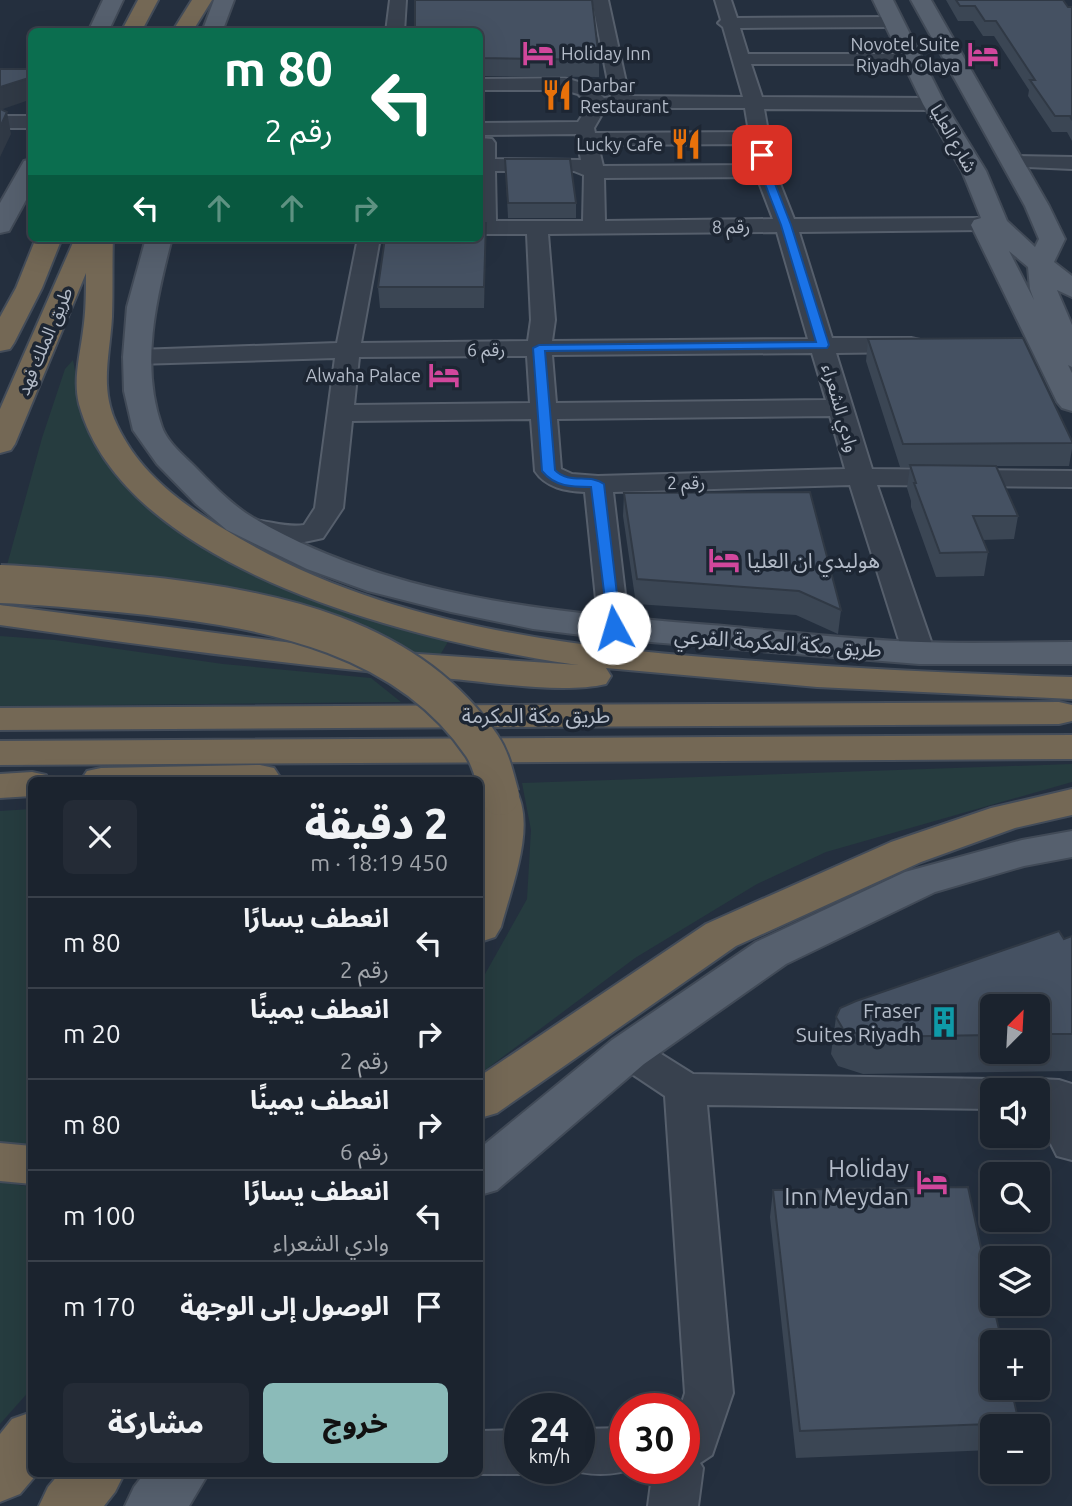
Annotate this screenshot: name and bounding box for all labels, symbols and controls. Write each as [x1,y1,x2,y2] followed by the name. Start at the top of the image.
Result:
[851,34,960,75] place label: Novotel Suite Riyadh Olaya
[521,36,555,70] hotel icon: Holiday Inn
[966,37,1000,71] hotel icon: Novotel Suite Riyadh Olaya
[224,40,333,95] text: 80 m
[561,43,651,63] place label: Holiday Inn
[357,56,448,147] icon: left
[580,75,669,116] place label: Darbar Restaurant
[540,78,574,112] restaurant icon: Darbar Restaurant
[922,101,981,178] street label: شارع العليا
[265,112,333,148] text: رقم 2
[732,125,792,185] pin
[669,127,703,161] restaurant icon: Lucky Cafe
[576,134,663,154] place label: Lucky Cafe
[743,136,781,174] icon: arrive
[127,189,165,227] icon: left
[200,189,238,227] icon: ahead
[273,189,311,227] icon: ahead
[346,189,384,227] icon: right
[712,216,750,240] street label: رقم 8
[12,284,78,399] street label: طريق الملك فهد
[467,339,505,363] street label: رقم 6
[427,358,461,392] hotel icon: Alwaha Palace
[815,362,863,456] street label: وادي الشعراء
[306,365,421,385] place label: Alwaha Palace
[667,472,705,496] street label: رقم 2
[707,543,741,577] hotel icon: هوليدي ان العليا
[747,548,880,577] place label: هوليدي ان العليا
[577,591,651,665] position arrow
[673,623,883,666] street label: طريق مكة المكرمة الفرعي
[462,703,610,729] street label: طريق مكة المكرمة
[63,800,137,874] button: close
[305,800,448,847] text: 2 دقيقة
[310,850,448,875] text: 450 m · 18:19
[243,903,389,932] text: انعطف يسارًا
[410,924,448,962] icon: left
[63,928,121,957] text: 80 m
[340,957,389,982] text: رقم 2
[250,994,389,1023] text: انعطف يمينًا
[980,994,1050,1064] north arrow
[980,994,1050,1484] map controls
[796,998,921,1046] place label: Fraser Suites Riyadh
[927,1005,961,1039] building icon: Fraser Suites Riyadh
[410,1015,448,1053] icon: right
[63,1019,121,1048] text: 20 m
[340,1048,389,1073] text: رقم 2
[980,1078,1050,1148] button: sound
[250,1085,389,1114] text: انعطف يمينًا
[410,1106,448,1144] icon: right
[63,1110,121,1139] text: 80 m
[340,1139,389,1164] text: رقم 6
[784,1155,909,1210] place label: Holiday Inn Meydan
[980,1162,1050,1232] button: search
[915,1165,949,1199] hotel icon: Holiday Inn Meydan
[243,1176,389,1205] text: انعطف يسارًا
[410,1197,448,1235] icon: left
[63,1201,135,1230] text: 100 m
[273,1230,389,1255] text: وادي الشعراء
[980,1246,1050,1316] button: layers
[410,1288,448,1326] icon: arrive
[180,1291,389,1320] text: الوصول إلى الوجهة
[63,1292,135,1321] text: 170 m
[980,1330,1050,1400] button: +
[63,1383,249,1463] button: مشاركة
[263,1383,448,1463] button: خروج
[609,1393,700,1484] speed limit sign: 30
[530,1409,569,1449] text: 24
[980,1414,1050,1484] button: −
[529,1446,570,1466] text: km/h

